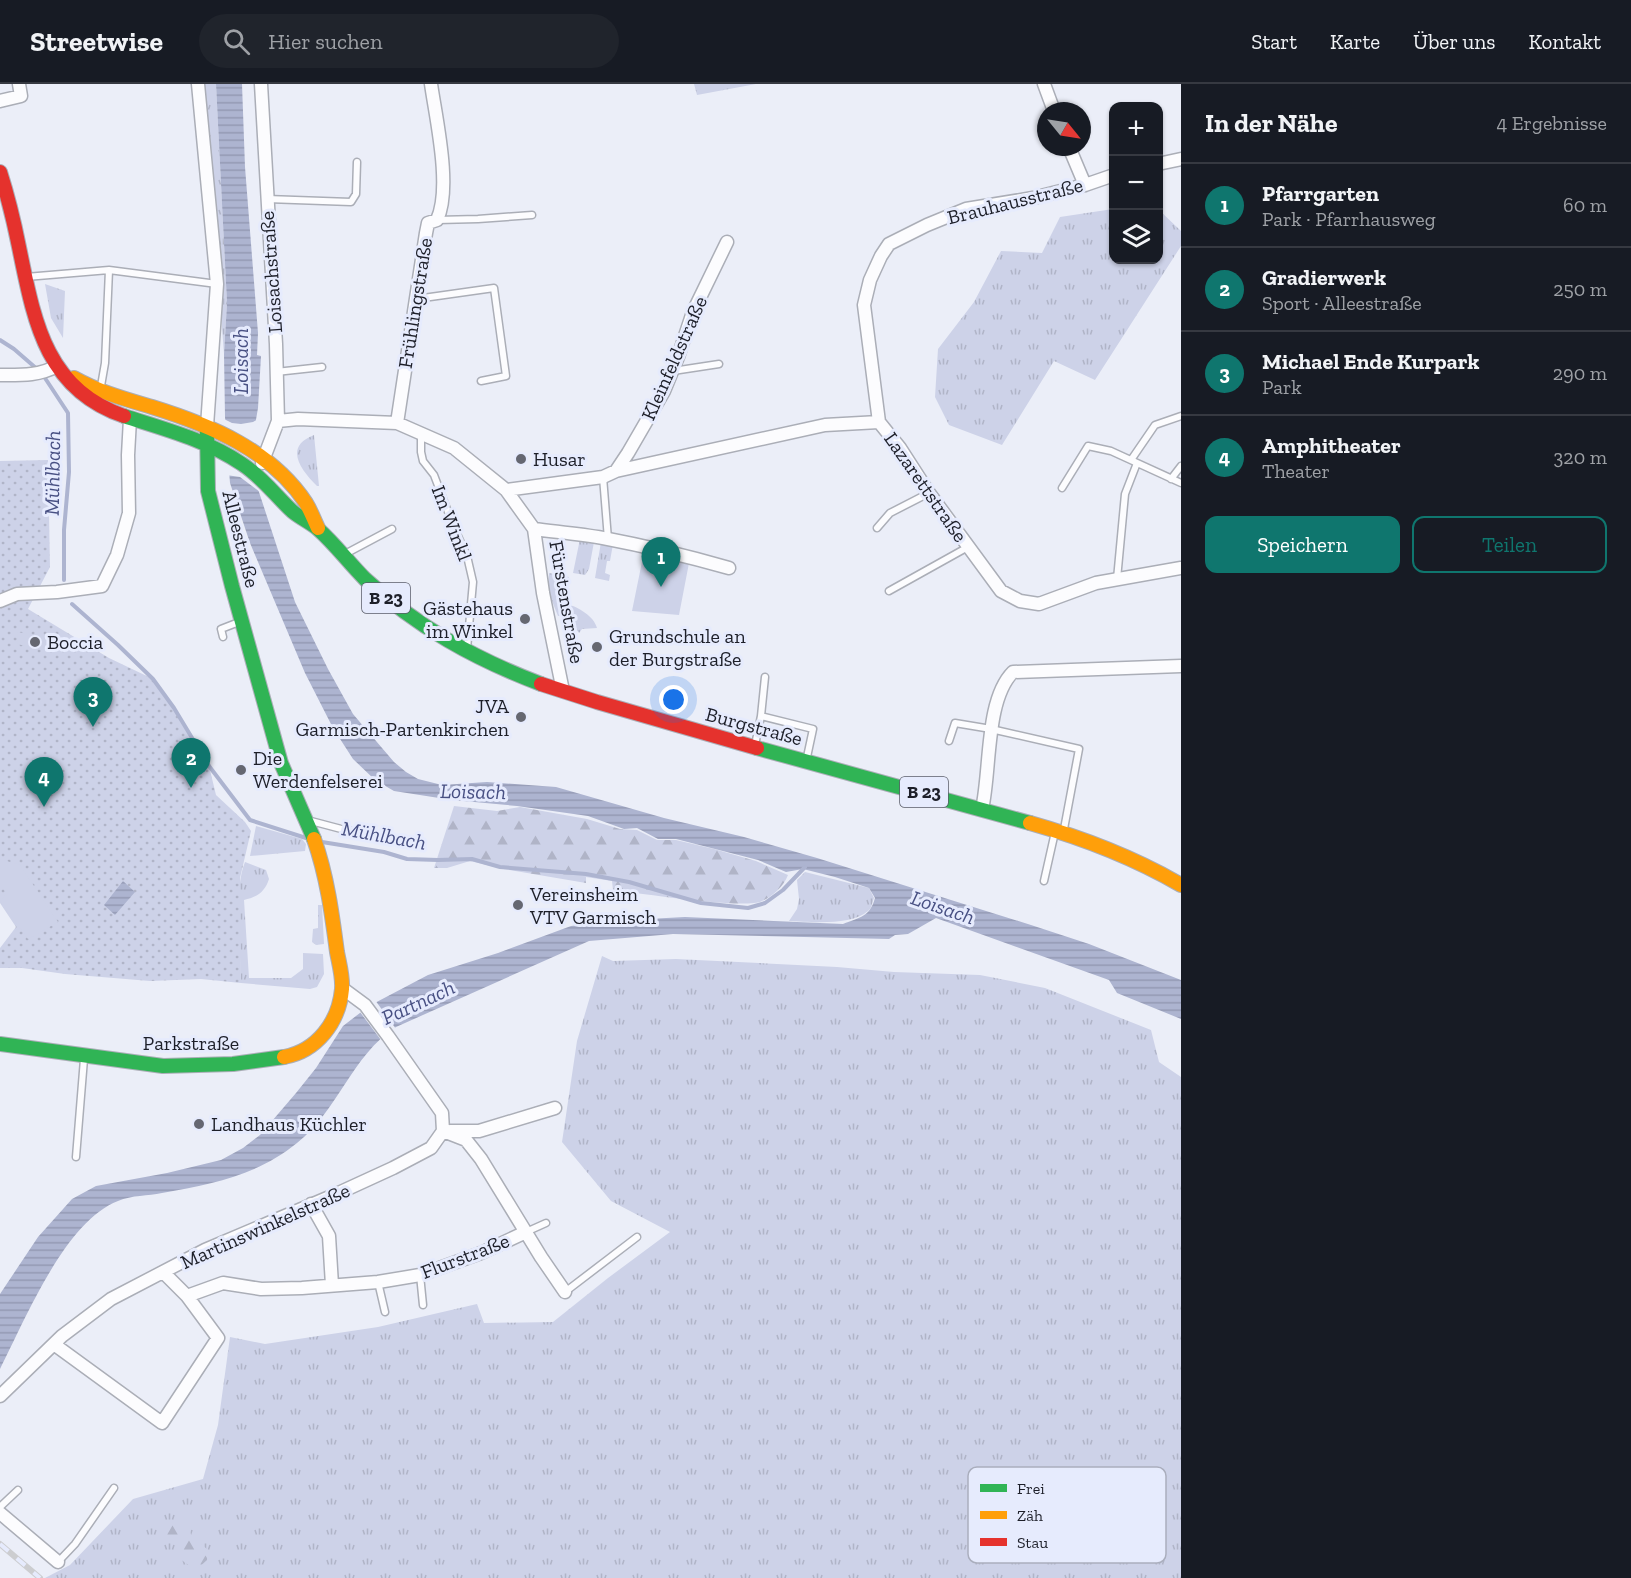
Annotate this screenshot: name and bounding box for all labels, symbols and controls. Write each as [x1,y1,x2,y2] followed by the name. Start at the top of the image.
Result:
[199,14,619,68] search box
[30,25,163,58] text: Streetwise
[220,25,253,58] icon: search
[268,28,383,55] text: Hier suchen
[1251,29,1297,54] text: Start
[1330,29,1380,54] text: Karte
[1413,29,1495,54] text: Über uns
[1528,29,1601,54] text: Kontakt
[1037,102,1091,156] north arrow
[1109,102,1163,264] map controls
[1109,102,1163,156] button: +
[1205,107,1337,139] text: In der Nähe
[1497,111,1607,135] text: 4 Ergebnisse
[1109,156,1163,210] button: −
[945,173,1085,229] street label: Brauhausstraße
[1262,180,1379,207] text: Pfarrgarten
[1220,193,1229,217] text: 1
[1563,193,1607,217] text: 60 m
[1262,207,1436,231] text: Park · Pfarrhausweg
[255,210,287,334] street label: Loisachstraße
[1109,210,1163,264] button: layers
[393,236,437,370] street label: Frühlingstraße
[1262,264,1386,291] text: Gradierwerk
[1219,277,1230,301] text: 2
[1553,277,1607,301] text: 250 m
[1262,291,1422,315] text: Sport · Alleestraße
[636,292,712,424] street label: Kleinfeldstraße
[228,328,253,394] water label: Loisach
[1262,348,1479,375] text: Michael Ende Kurpark
[1219,361,1230,385] text: 3
[1553,361,1607,385] text: 290 m
[1262,375,1302,399] text: Park
[879,427,973,547] street label: Lazarettstraße
[39,430,65,516] water label: Mühlbach
[1262,432,1401,459] text: Amphitheater
[1219,445,1230,469] text: 4
[1554,445,1607,469] text: 320 m
[533,447,586,471] place label: Husar
[514,452,528,466] marker: Husar
[1262,459,1330,483] text: Theater
[427,482,477,564] street label: Im Winkl
[217,488,265,590] street label: Alleestraße
[1205,516,1400,573] button: Speichern
[1412,516,1607,573] button: Teilen
[642,538,680,587] pin: 1
[544,539,590,665] street label: Fürstenstraße
[362,583,410,613] road number: B 23
[423,596,513,643] place label: Gästehaus im Winkel
[518,612,532,626] marker: Gästehaus im Winkel
[609,624,746,671] place label: Grundschule an der Burgstraße
[47,630,103,654] place label: Boccia
[28,635,42,649] marker: Boccia
[590,640,604,654] marker: Grundschule an der Burgstraße
[74,678,112,727] pin: 3
[659,685,688,714] your location
[295,694,510,741] place label: JVA Garmisch-Partenkirchen
[703,702,805,750] street label: Burgstraße
[514,710,528,724] marker: JVA Garmisch-Partenkirchen
[172,738,210,788] pin: 2
[253,746,383,793] place label: Die Werdenfelserei
[24,758,63,807] pin: 4
[234,763,248,777] marker: Die Werdenfelserei
[900,777,948,807] road number: B 23
[440,778,506,804] water label: Loisach
[340,815,428,855] water label: Mühlbach
[529,882,657,929] place label: Vereinsheim VTV Garmisch
[908,884,978,930] water label: Loisach
[511,898,525,912] marker: Vereinsheim VTV Garmisch
[377,974,459,1030] water label: Partnach
[143,1031,239,1055] street label: Parkstraße
[211,1112,367,1136] place label: Landhaus Küchler
[192,1117,206,1131] marker: Landhaus Küchler
[177,1178,353,1274] street label: Martinswinkelstraße
[417,1228,513,1284] street label: Flurstraße
[968,1467,1166,1563] legend
[1017,1479,1045,1498] text: Frei
[1017,1506,1043,1525] text: Zäh
[1017,1533,1048,1552] text: Stau

